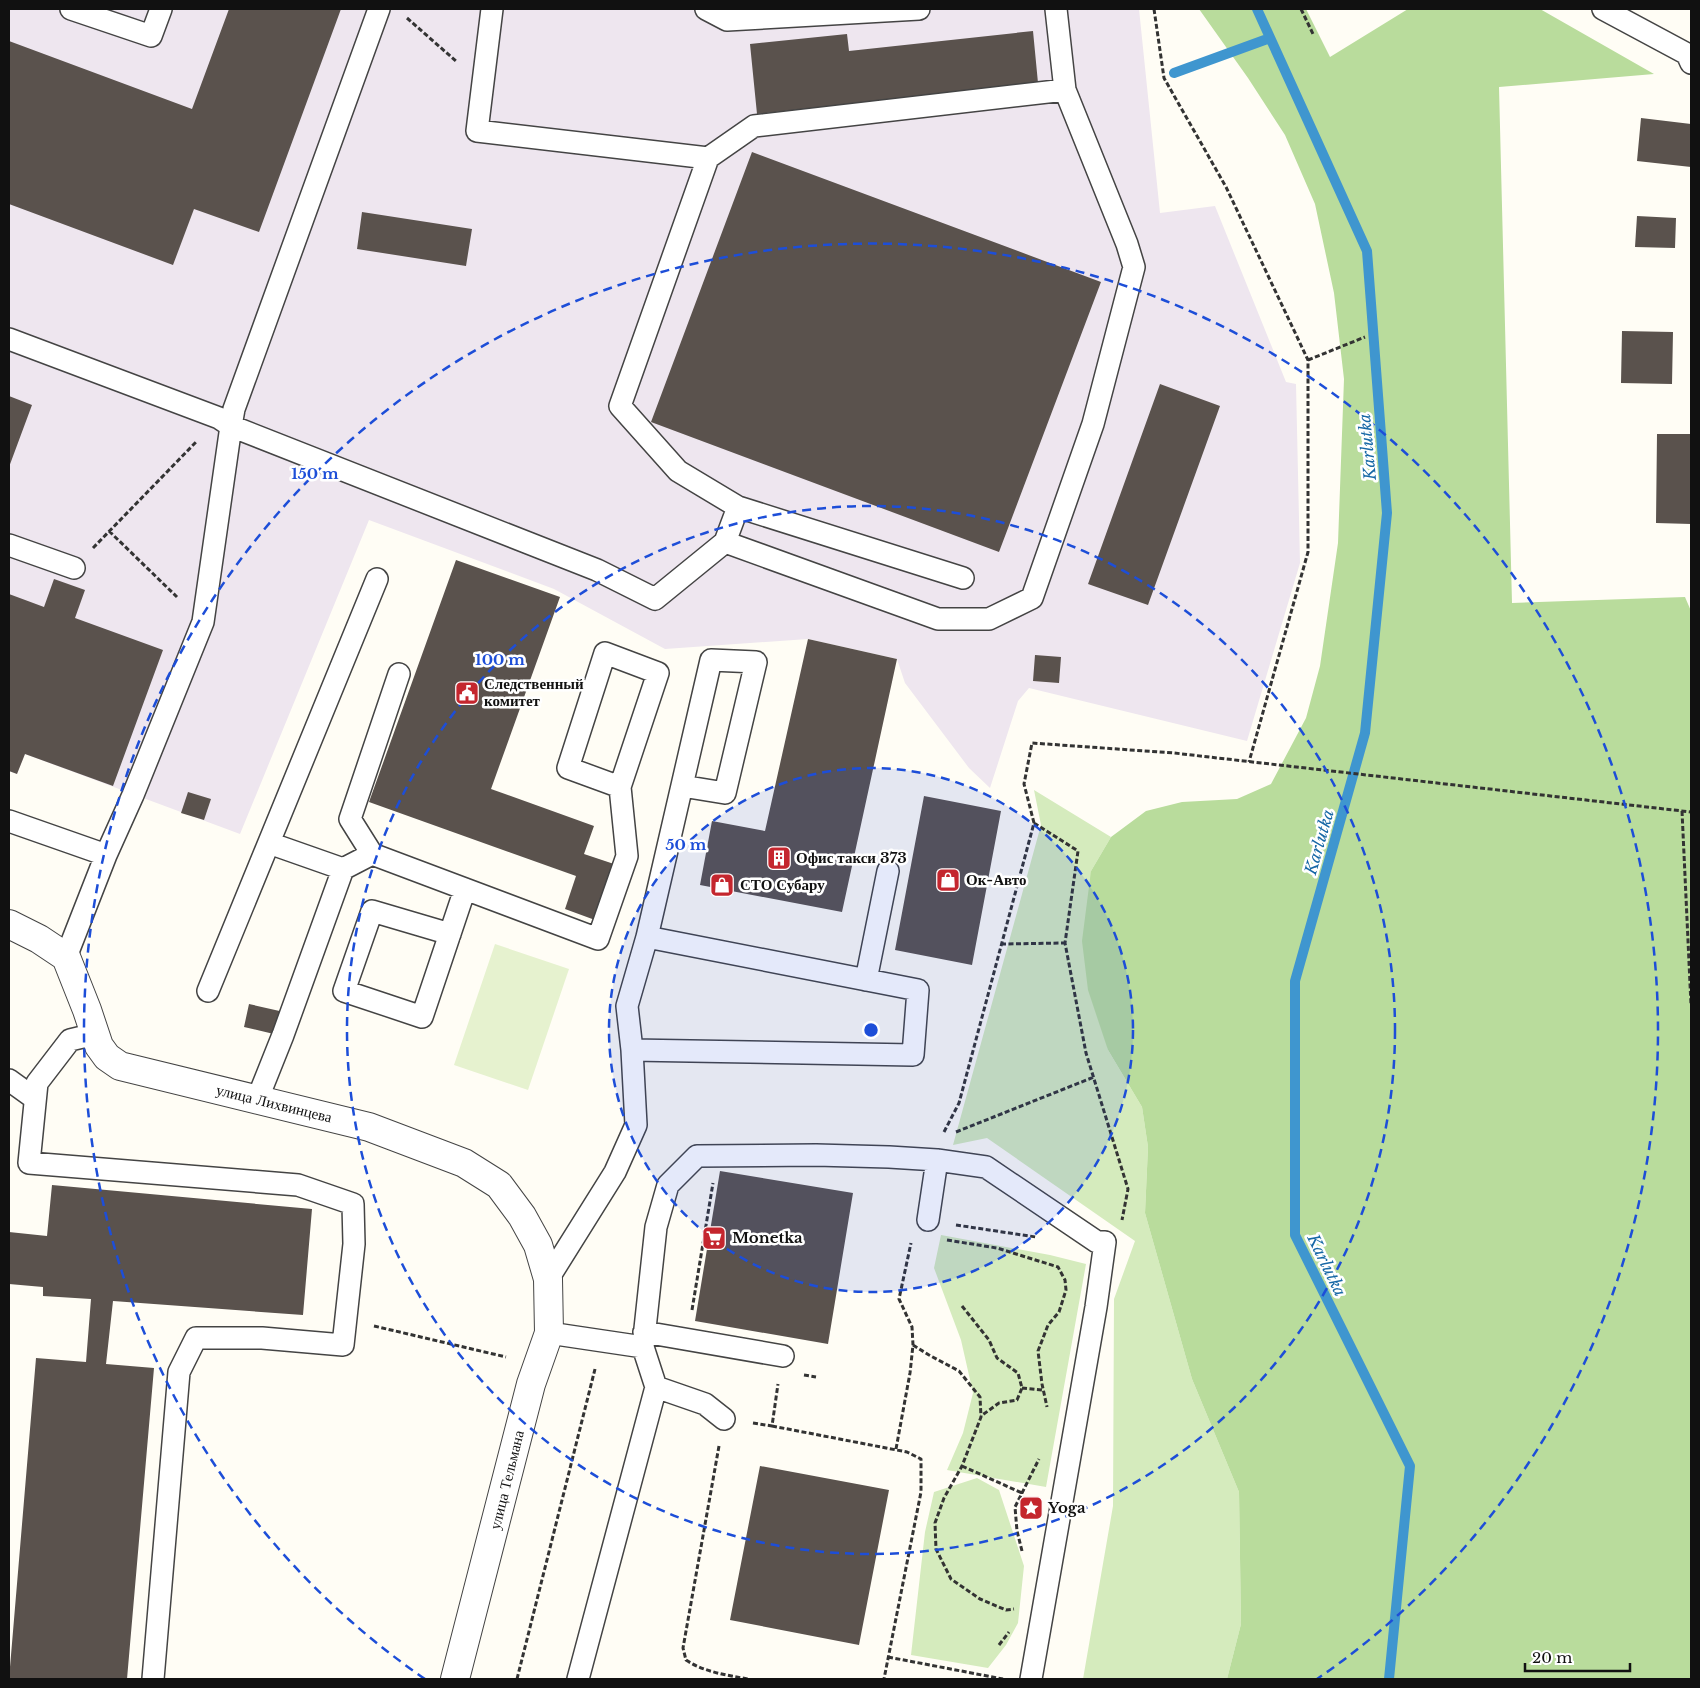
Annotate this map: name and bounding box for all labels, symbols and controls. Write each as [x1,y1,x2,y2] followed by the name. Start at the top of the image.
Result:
[1354,413,1380,482] water label: Karlutka
[291,464,339,483] text: 150 m
[475,650,525,669] text: 100 m
[484,674,584,710] place label: Следственный комитет
[454,680,480,706] public building icon: Следственный комитет
[1300,807,1338,878] water label: Karlutka
[666,835,707,854] text: 50 m
[766,845,792,871] building icon: Офис такси 373
[796,848,907,867] place label: Офис такси 373
[935,867,961,893] shop icon: Ок-Авто
[966,870,1026,889] place label: Ок-Авто
[709,872,735,898] shop icon: СТО Субару
[740,875,825,894] place label: СТО Субару
[862,1021,880,1039] centre of rings
[214,1080,334,1127] street label: улица Лихвинцева
[701,1225,727,1251] supermarket icon: Monetka
[732,1228,803,1247] place label: Monetka
[1303,1230,1351,1299] water label: Karlutka
[485,1428,528,1531] street label: улица Тельмана
[1018,1495,1044,1521] place icon: Yoga
[1047,1498,1086,1517] place label: Yoga
[1525,1640,1630,1672] scale bar
[1532,1648,1572,1667] text: 20 m

